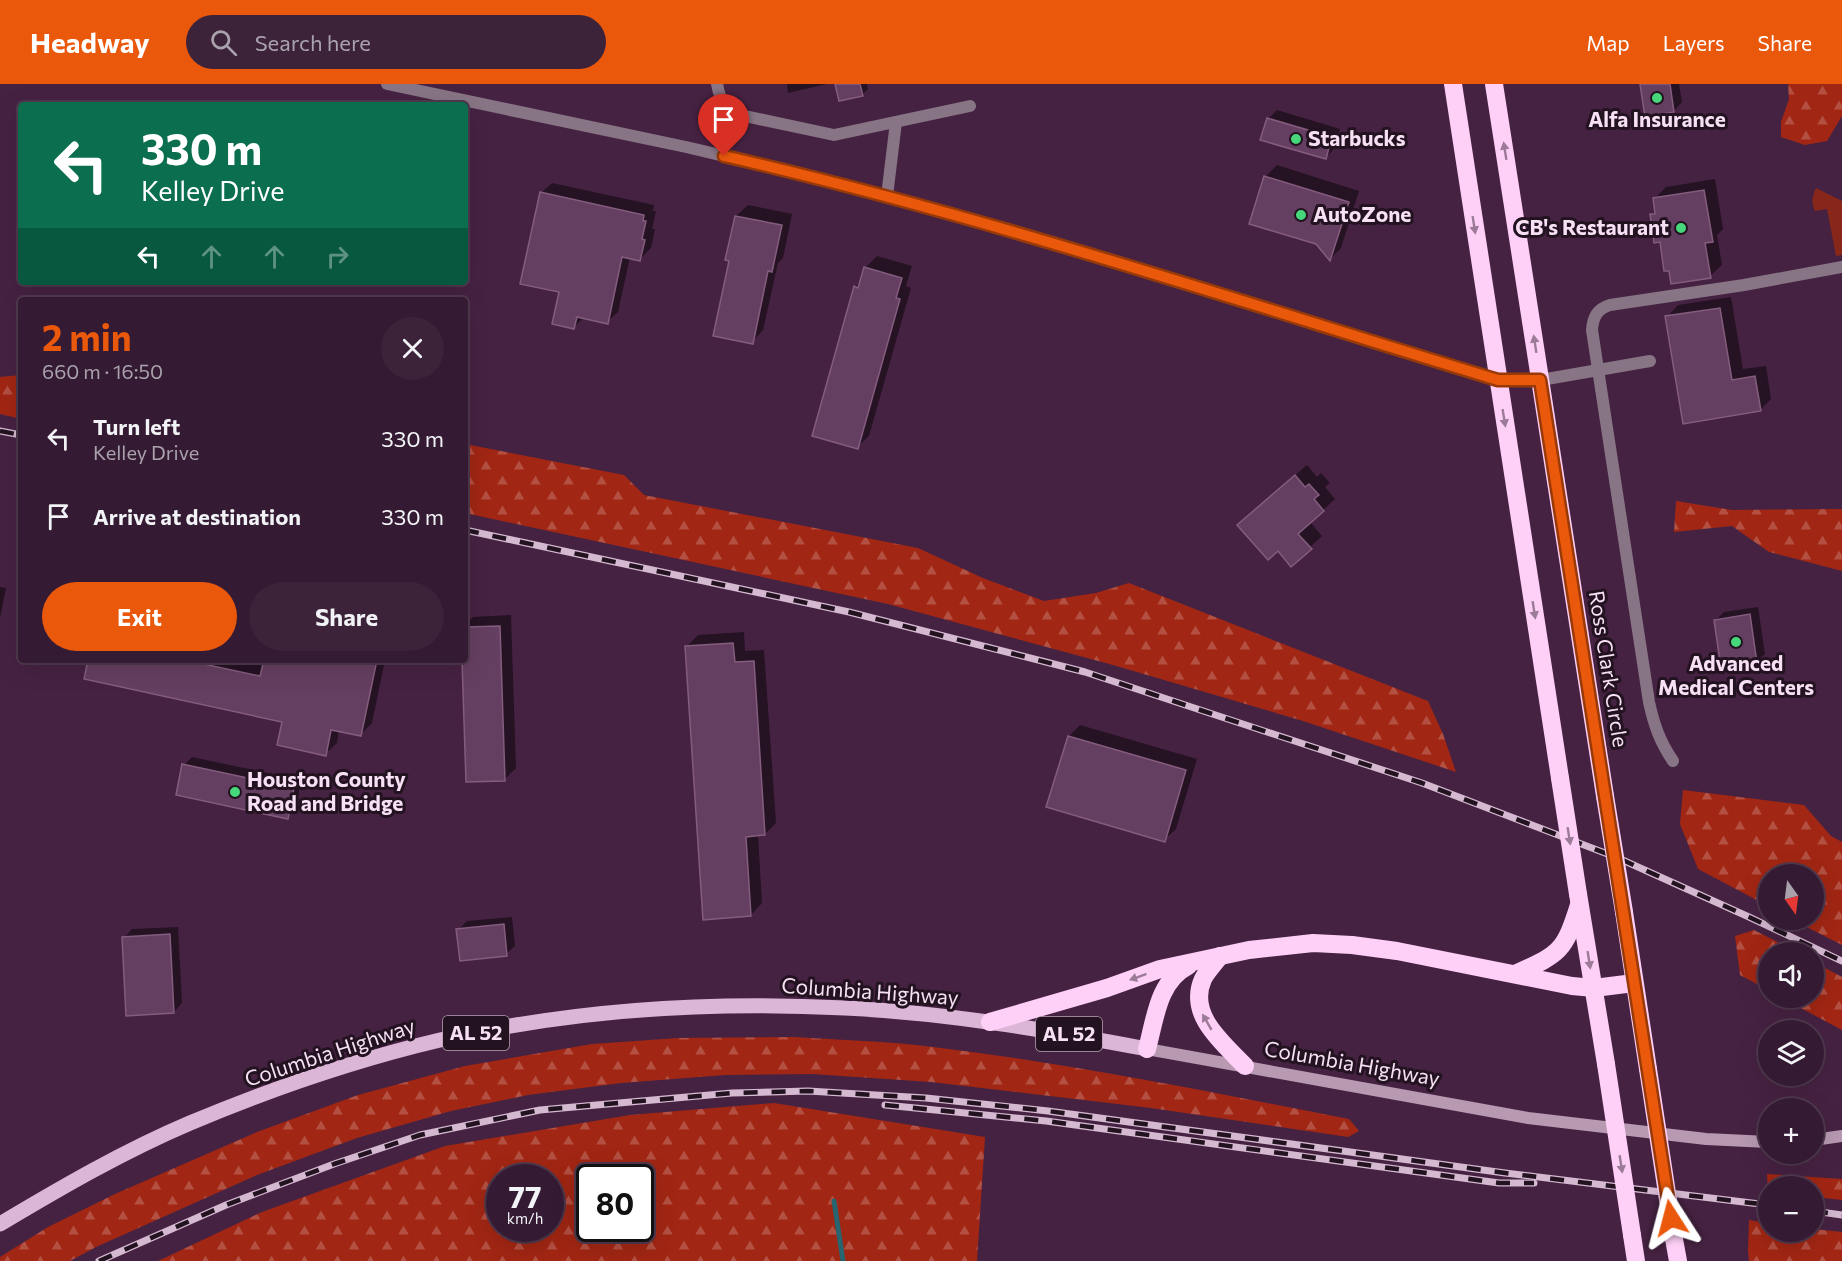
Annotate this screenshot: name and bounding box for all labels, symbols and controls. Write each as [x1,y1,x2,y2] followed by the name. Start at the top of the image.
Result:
[186,15,606,69] search box
[30,25,150,59] text: Headway
[207,26,240,59] icon: search
[255,29,371,56] text: Search here
[1586,30,1630,55] text: Map
[1663,30,1725,55] text: Layers
[1758,30,1812,55] text: Share
[1650,91,1664,105] marker: Alfa Insurance
[698,94,749,156] pin
[707,103,740,136] icon: arrive
[1588,106,1726,131] place label: Alfa Insurance
[141,122,262,174] text: 330 m
[1308,125,1406,150] place label: Starbucks
[42,126,120,204] icon: left
[1289,132,1303,146] marker: Starbucks
[1500,142,1509,161] one-way arrow
[141,174,284,207] text: Kelley Drive
[1313,201,1411,226] place label: AutoZone
[1294,208,1308,222] marker: AutoZone
[1515,214,1669,239] place label: CB's Restaurant
[1470,215,1479,234] one-way arrow
[1674,221,1688,235] marker: CB's Restaurant
[132,240,165,273] icon: left
[195,240,228,273] icon: ahead
[258,240,291,273] icon: ahead
[321,240,354,273] icon: right
[42,314,132,358] text: 2 min
[381,317,444,380] button: close
[1530,334,1539,353] one-way arrow
[42,359,163,383] text: 660 m · 16:50
[1500,408,1509,427] one-way arrow
[93,413,180,440] text: Turn left
[42,422,75,455] icon: left
[381,425,444,452] text: 330 m
[93,440,199,464] text: Kelley Drive
[42,500,75,533] icon: arrive
[93,503,301,530] text: Arrive at destination
[381,503,444,530] text: 330 m
[42,582,237,651] button: Exit
[249,582,444,651] button: Share
[1585,589,1634,749] street label: Ross Clark Circle
[1530,601,1539,620] one-way arrow
[1729,635,1743,649] marker: Advanced Medical Centers
[1658,650,1814,699] place label: Advanced Medical Centers
[247,766,406,815] place label: Houston County Road and Bridge
[228,785,242,799] marker: Houston County Road and Bridge
[1565,827,1574,846] one-way arrow
[1758,864,1824,930] north arrow
[1758,864,1824,1242] map controls
[1758,942,1824,1008] button: sound
[1585,951,1594,970] one-way arrow
[781,972,960,1009] street label: Columbia Highway
[1129,972,1147,982] one-way arrow
[241,1012,418,1091] street label: Columbia Highway
[1202,1014,1213,1030] one-way arrow
[443,1016,509,1050] road number: AL 52
[1036,1017,1102,1051] road number: AL 52
[1758,1020,1824,1086] button: layers
[1263,1035,1442,1090] street label: Columbia Highway
[1758,1098,1824,1164] button: +
[1617,1154,1626,1173] one-way arrow
[576,1164,654,1242] speed limit sign: 80
[1758,1176,1824,1242] button: −
[509,1177,541,1214] text: 77
[1639,1186,1703,1250] position arrow
[507,1209,543,1227] text: km/h

